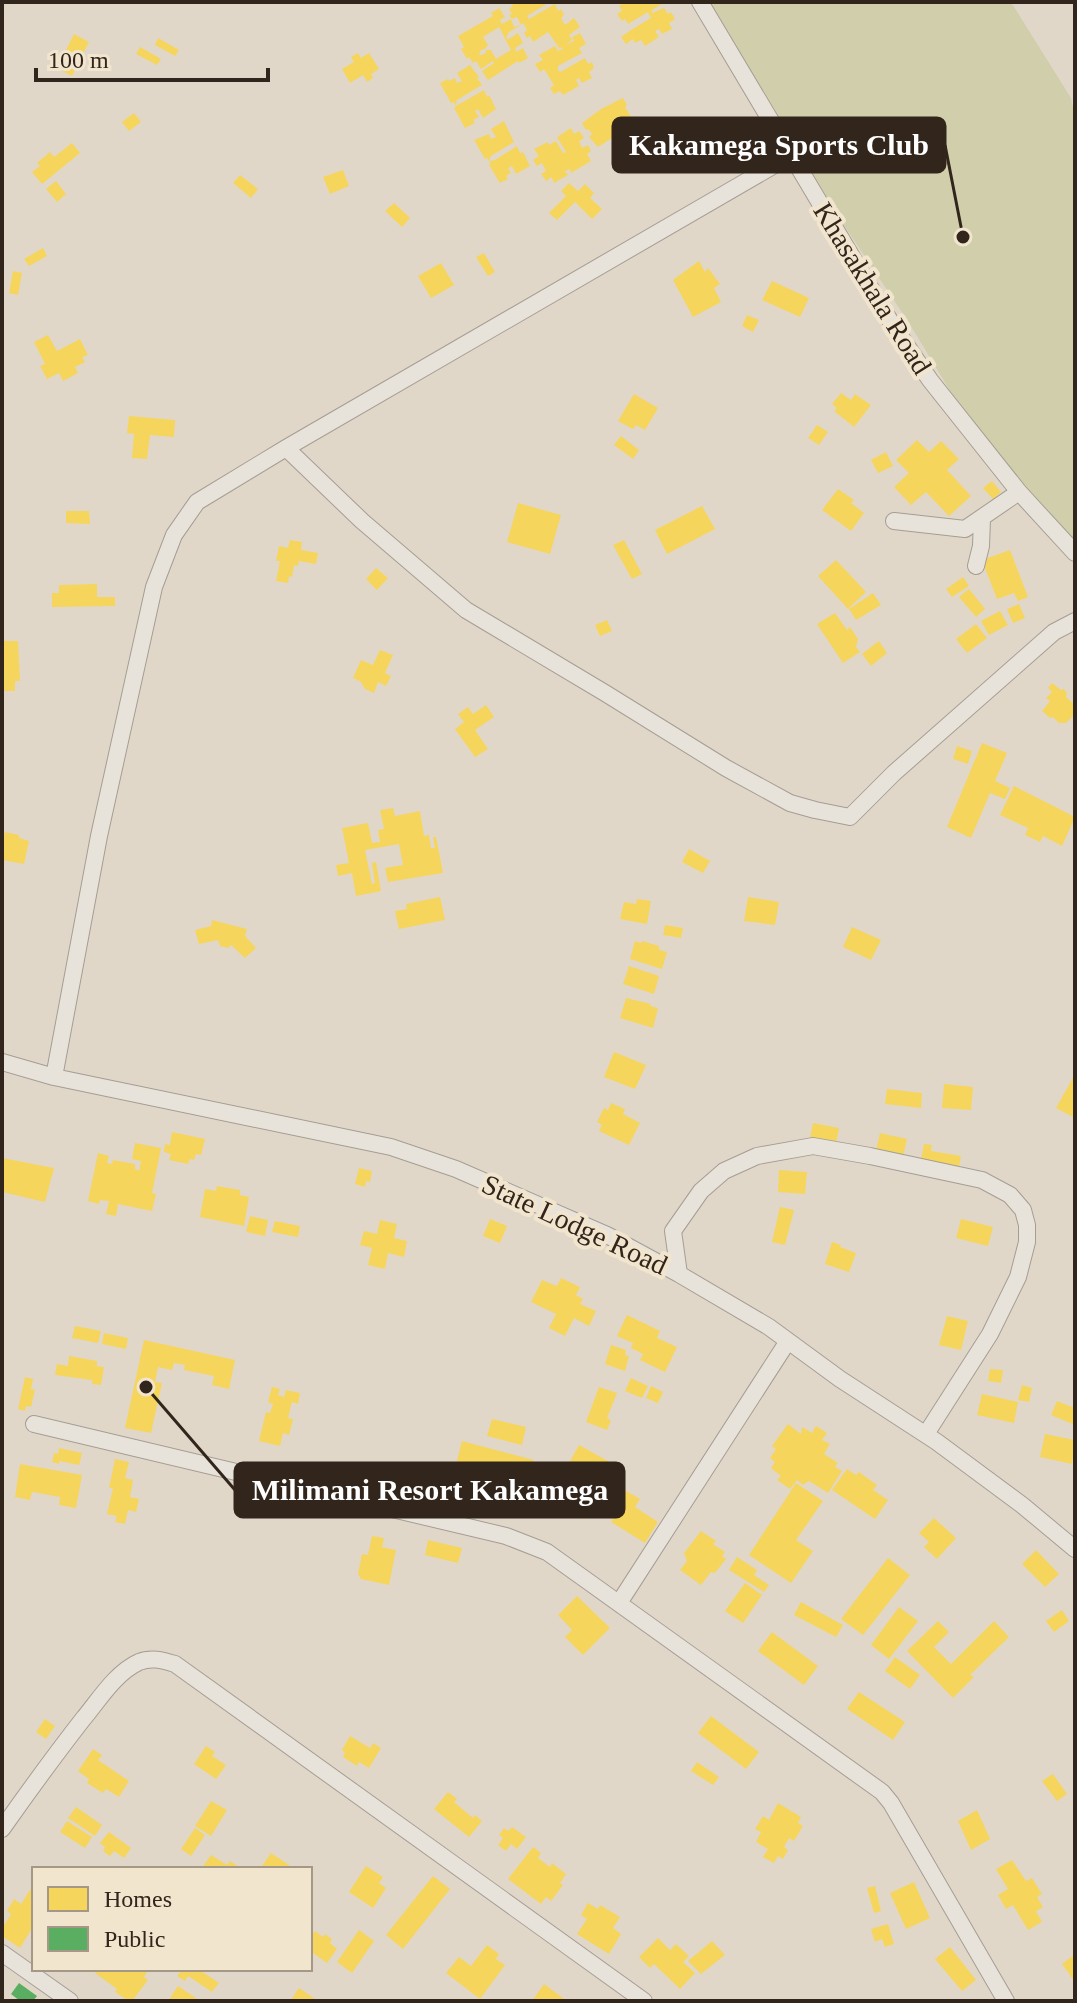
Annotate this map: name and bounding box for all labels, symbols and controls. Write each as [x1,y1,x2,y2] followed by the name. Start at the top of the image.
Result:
[36,32,268,82] scale bar
[48,47,109,73] text: 100 m
[613,118,945,172] callout: Kakamega Sports Club
[629,128,929,161] text: Kakamega Sports Club
[807,197,938,380] street label: Khasakhala Road
[477,1168,672,1281] street label: State Lodge Road
[235,1463,624,1517] callout: Milimani Resort Kakamega
[252,1473,608,1506] text: Milimani Resort Kakamega
[32,1867,312,1971] legend
[104,1886,172,1912] text: Homes
[104,1926,165,1952] text: Public

